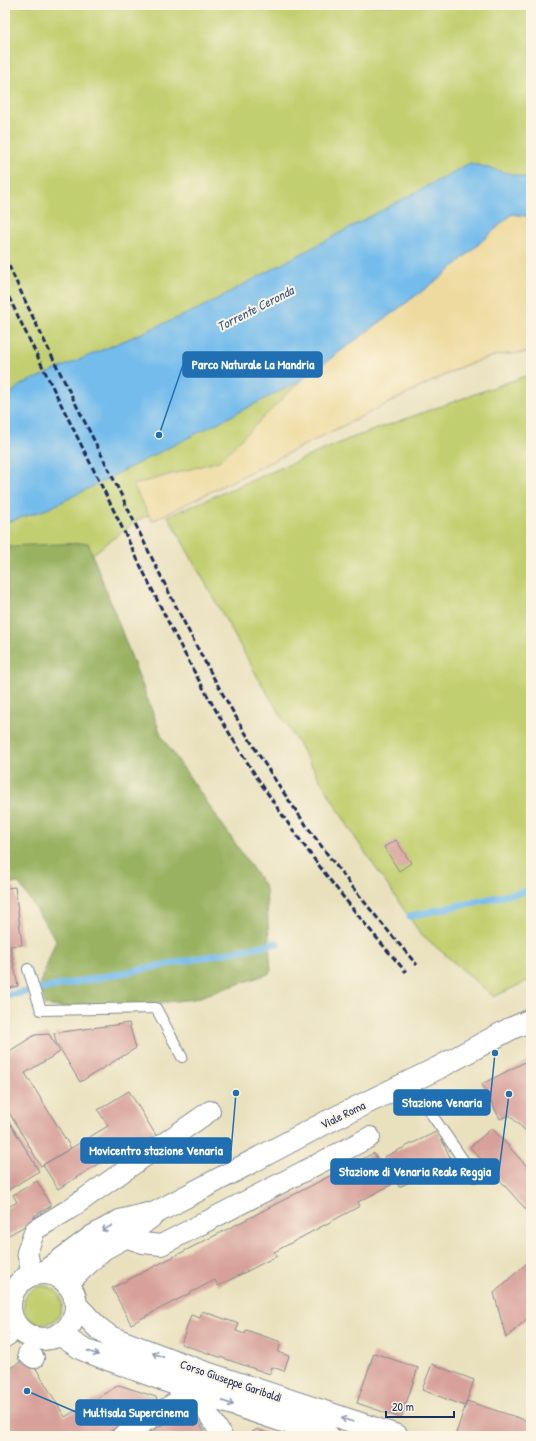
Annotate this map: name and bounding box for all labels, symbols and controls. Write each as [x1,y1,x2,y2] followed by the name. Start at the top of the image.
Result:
[214,280,298,335] water label: Torrente Ceronda
[183,352,322,377] callout: Parco Naturale La Mandria
[192,355,315,373] text: Parco Naturale La Mandria
[394,1090,490,1115] callout: Stazione Venaria
[402,1093,483,1111] text: Stazione Venaria
[317,1096,368,1133] street label: Viale Roma
[81,1138,231,1163] callout: Movicentro stazione Venaria
[89,1141,224,1159] text: Movicentro stazione Venaria
[331,1159,499,1184] callout: Stazione di Venaria Reale Reggia
[339,1162,492,1181] text: Stazione di Venaria Reale Reggia
[101,1225,113,1233] one-way arrow
[86,1350,98,1358] one-way arrow
[152,1351,164,1359] one-way arrow
[178,1355,284,1406] street label: Corso Giuseppe Garibaldi
[386,1393,454,1419] scale bar
[392,1398,414,1415] text: 20 m
[222,1399,234,1407] one-way arrow
[76,1400,197,1425] callout: Multisala Supercinema
[83,1403,190,1422] text: Multisala Supercinema
[341,1415,353,1423] one-way arrow

